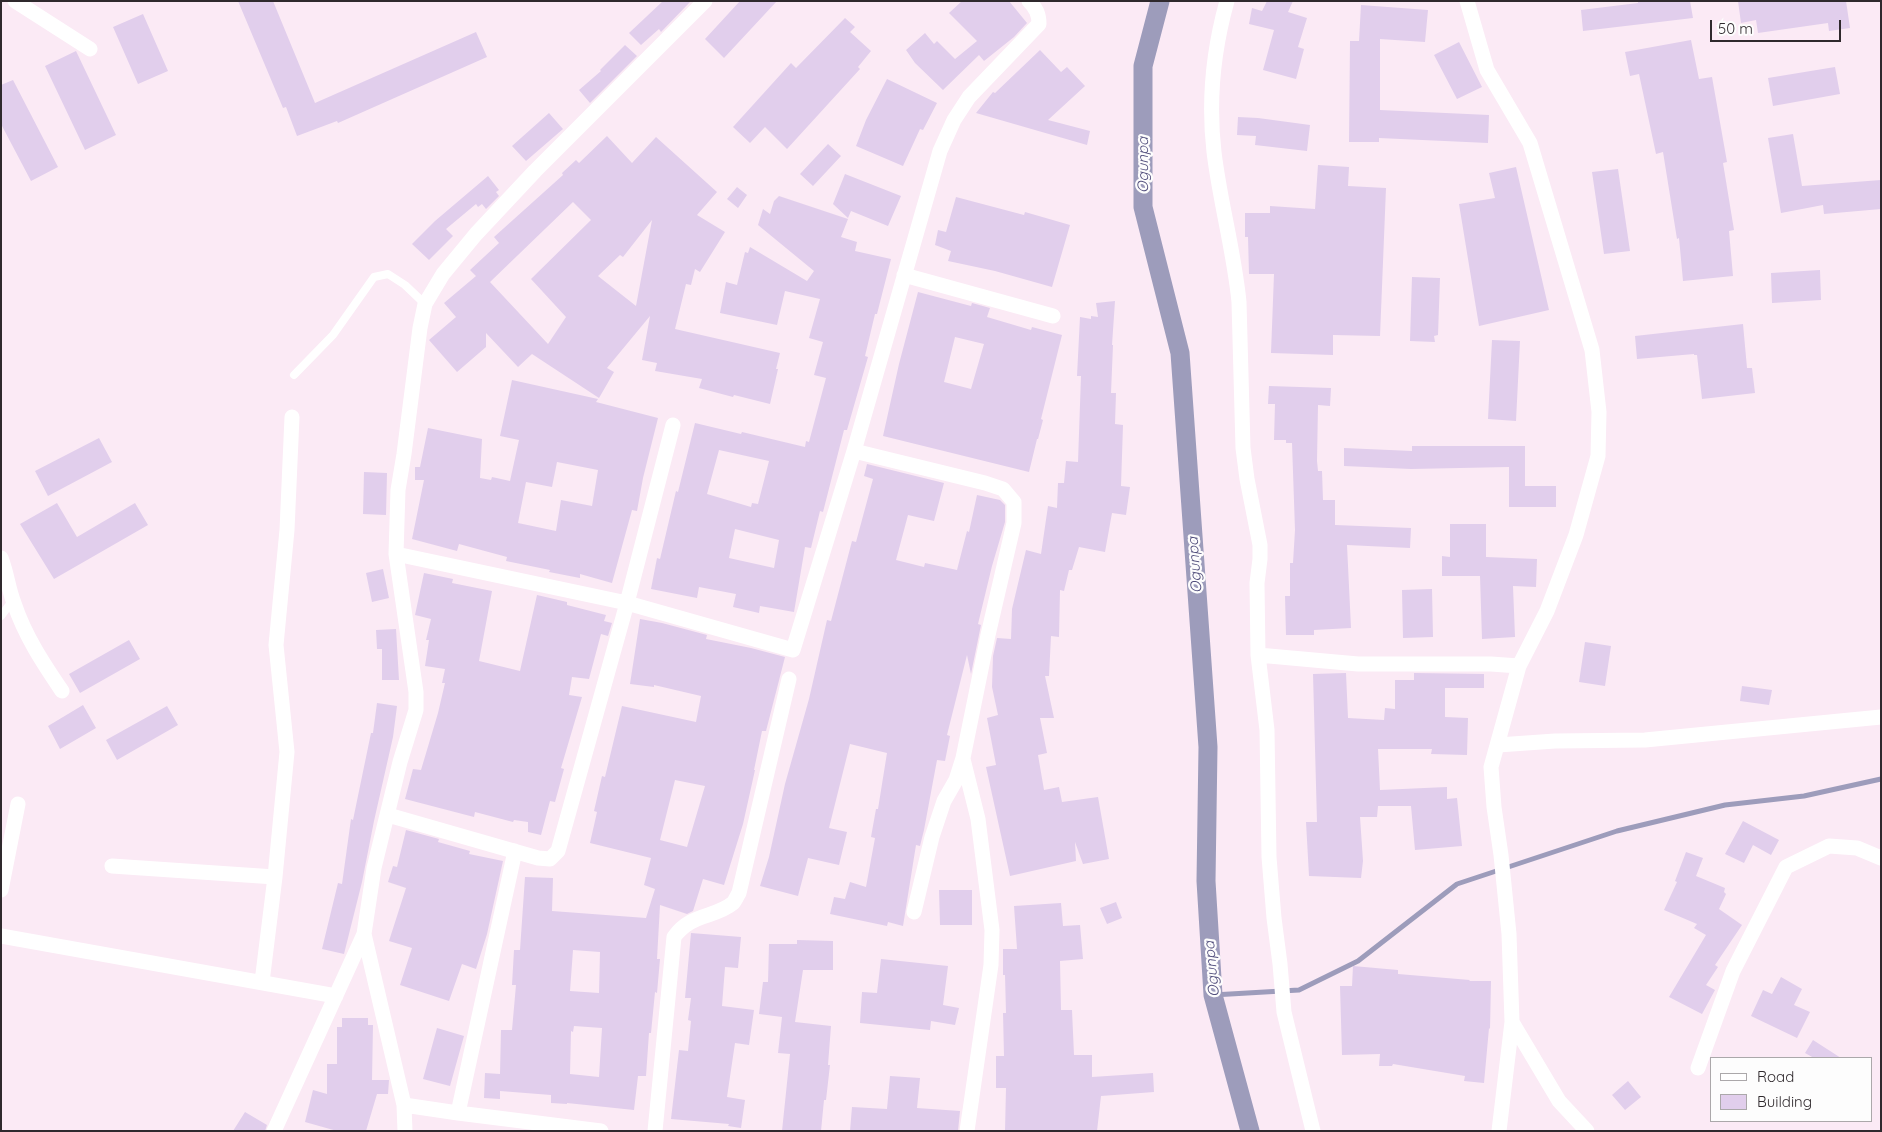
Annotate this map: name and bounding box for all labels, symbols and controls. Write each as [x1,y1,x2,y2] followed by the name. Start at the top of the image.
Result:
[1712,10,1843,42] scale bar
[1718,19,1753,38] text: 50 m
[1134,137,1152,193] water label: Ogunpa
[1184,536,1206,594] water label: Ogunpa
[1201,940,1223,998] water label: Ogunpa
[1710,1057,1872,1122] legend
[1757,1067,1794,1086] text: Road
[1757,1092,1812,1111] text: Building

